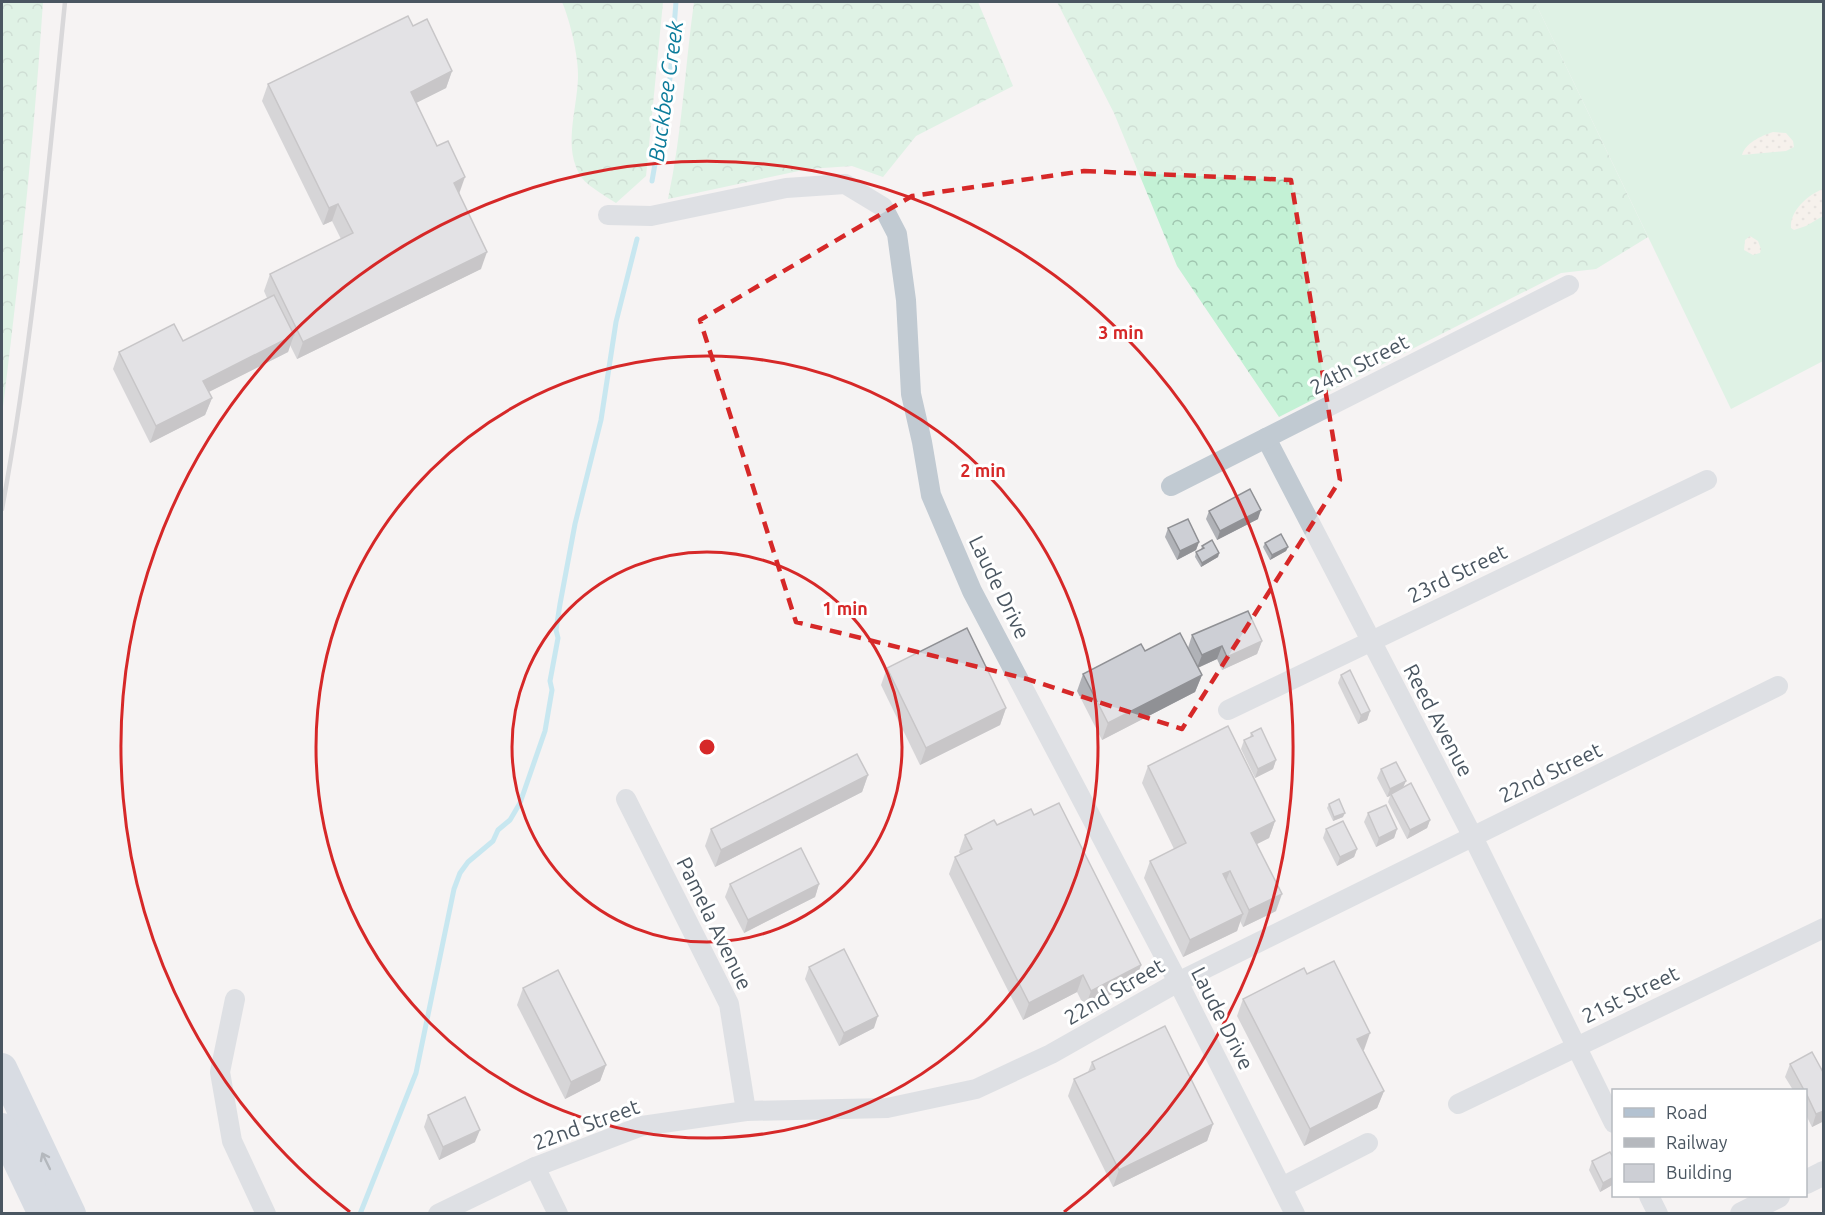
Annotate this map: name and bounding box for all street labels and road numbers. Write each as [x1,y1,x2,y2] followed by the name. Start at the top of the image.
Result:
[1306,329,1412,399] street label: 24th Street
[965,531,1035,643] street label: Laude Drive
[1403,539,1511,607] street label: 23rd Street
[1399,660,1479,780] street label: Reed Avenue
[1495,737,1605,807] street label: 22nd Street
[672,853,758,993] street label: Pamela Avenue
[1060,953,1168,1029] street label: 22nd Street
[1578,960,1682,1028] street label: 21st Street
[1187,963,1259,1073] street label: Laude Drive
[530,1094,642,1154] street label: 22nd Street

